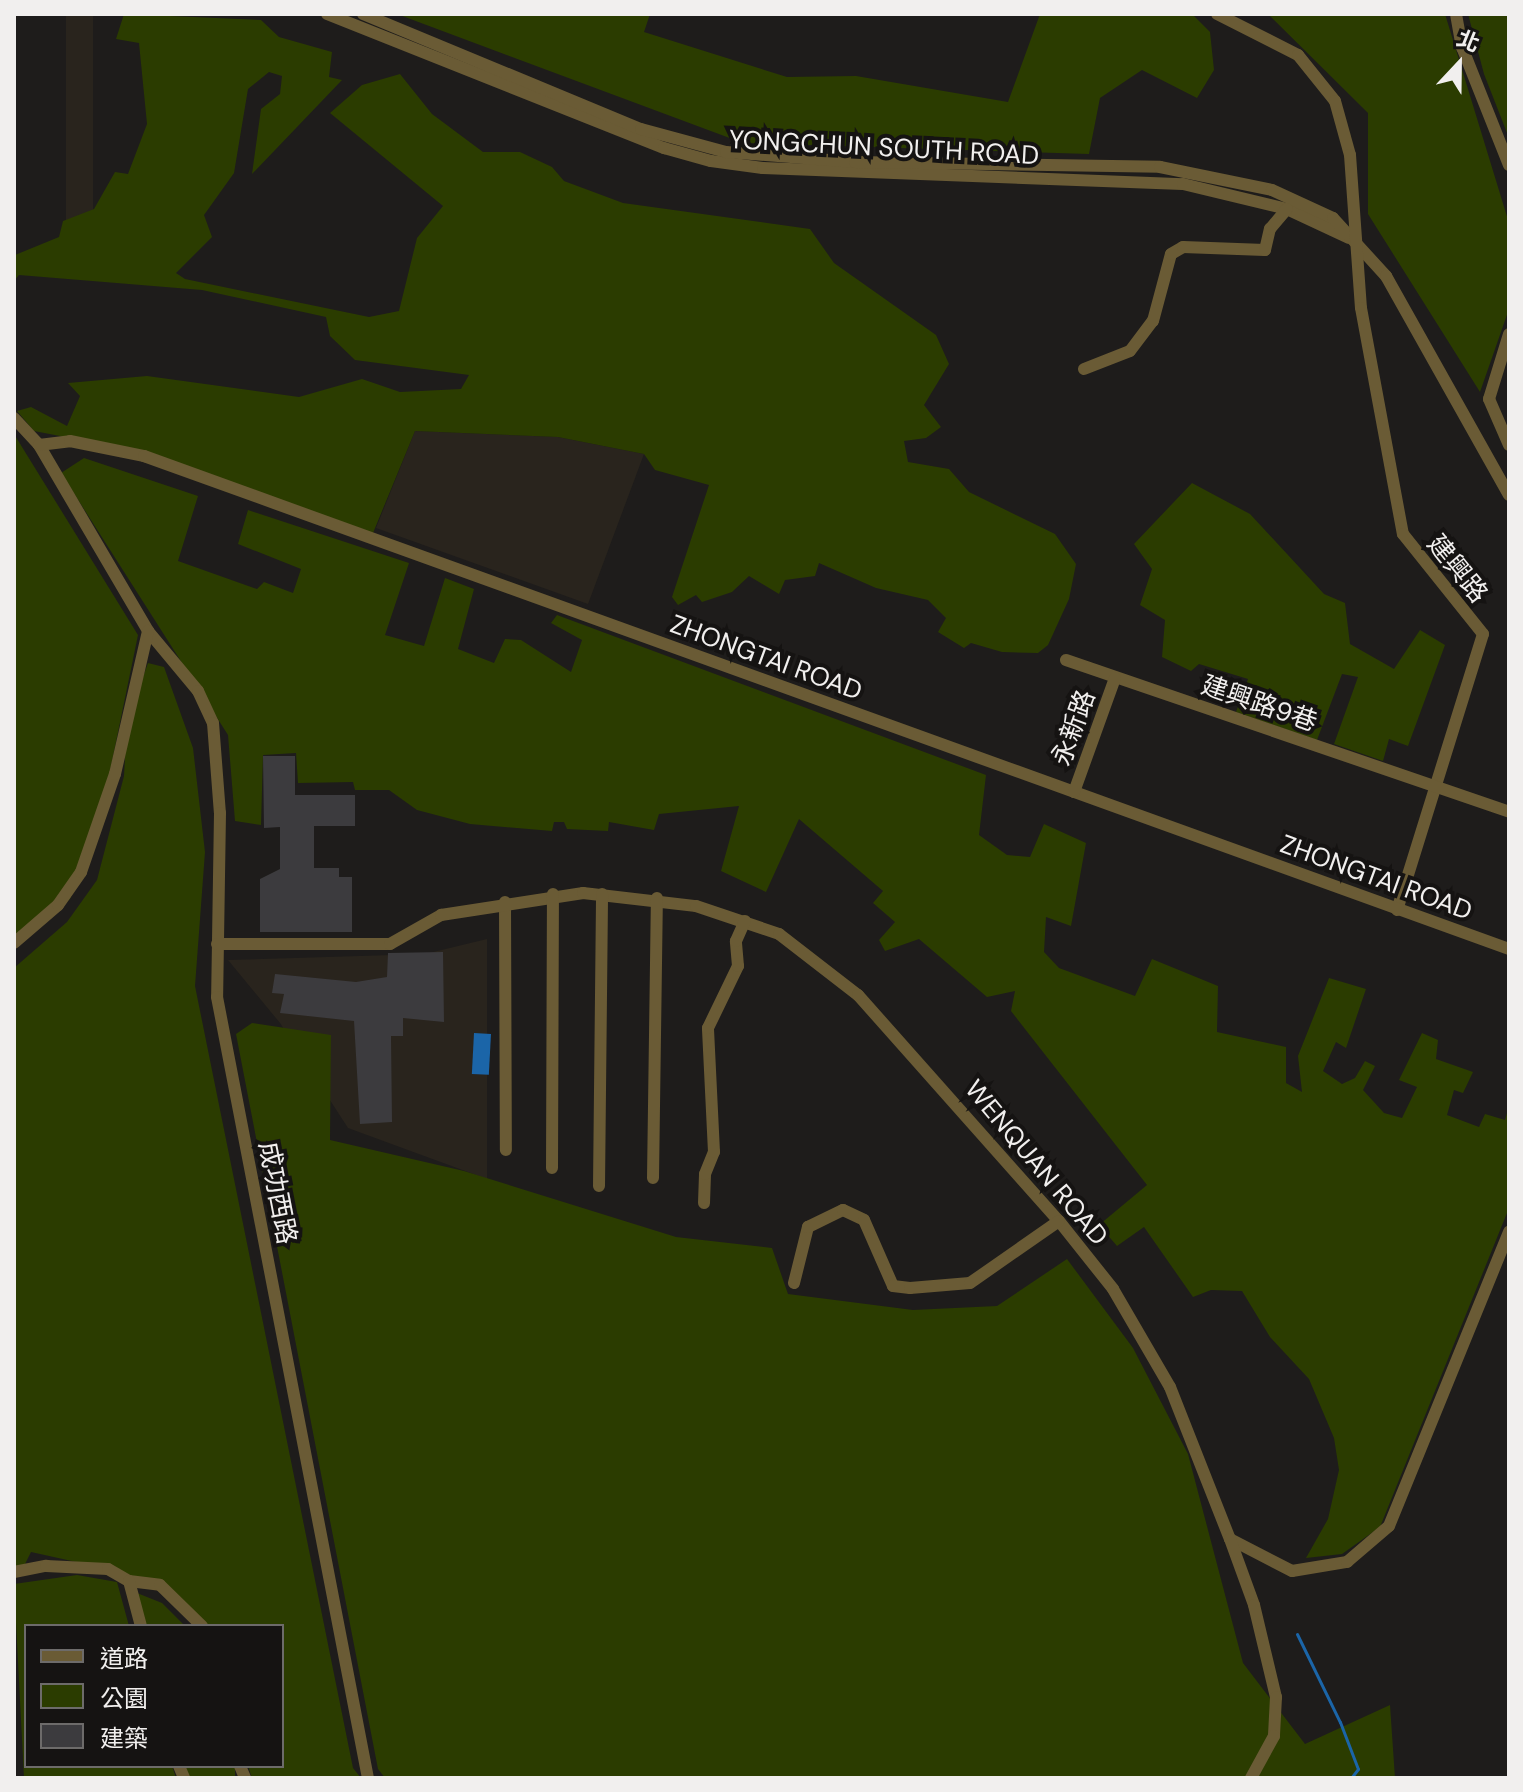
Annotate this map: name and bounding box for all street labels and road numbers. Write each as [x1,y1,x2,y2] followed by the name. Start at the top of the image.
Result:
[728,124,1040,172] street label: YONGCHUN SOUTH ROAD
[1420,529,1494,609] street label: 建興路
[666,609,866,707] street label: ZHONGTAI ROAD
[1197,670,1321,738] street label: 建興路9巷
[1046,686,1102,770] street label: 永新路
[1276,829,1476,927] street label: ZHONGTAI ROAD
[958,1074,1114,1252] street label: WENQUAN ROAD
[252,1139,302,1247] street label: 成功西路

